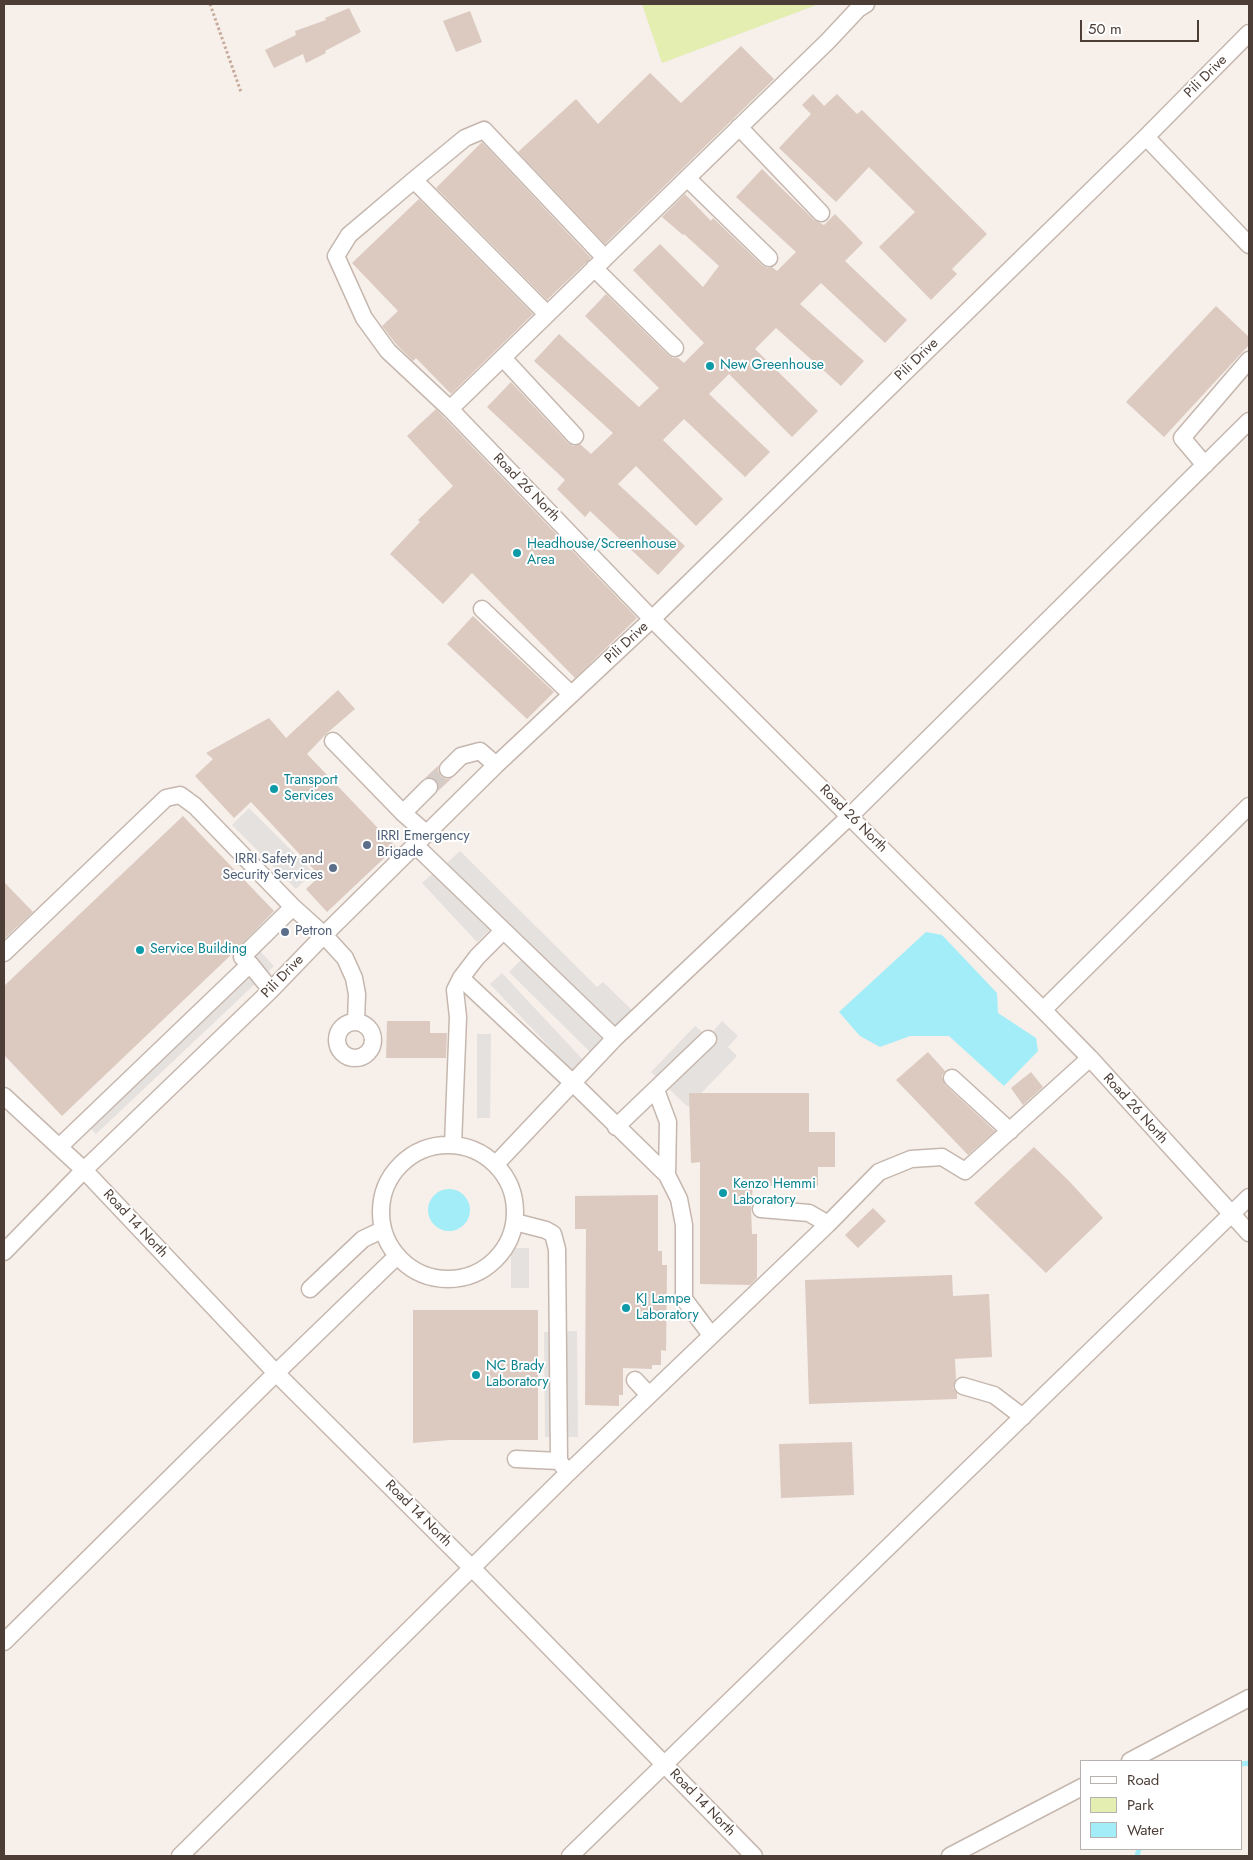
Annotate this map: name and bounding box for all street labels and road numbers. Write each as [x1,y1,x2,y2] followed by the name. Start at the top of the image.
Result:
[1181,52,1231,102] street label: Pili Drive
[892,335,942,385] street label: Pili Drive
[489,450,563,526] street label: Road 26 North
[602,619,652,667] street label: Pili Drive
[816,782,890,856] street label: Road 26 North
[258,952,308,1002] street label: Pili Drive
[1099,1070,1171,1148] street label: Road 26 North
[99,1186,171,1262] street label: Road 14 North
[381,1477,455,1551] street label: Road 14 North
[666,1766,738,1840] street label: Road 14 North

